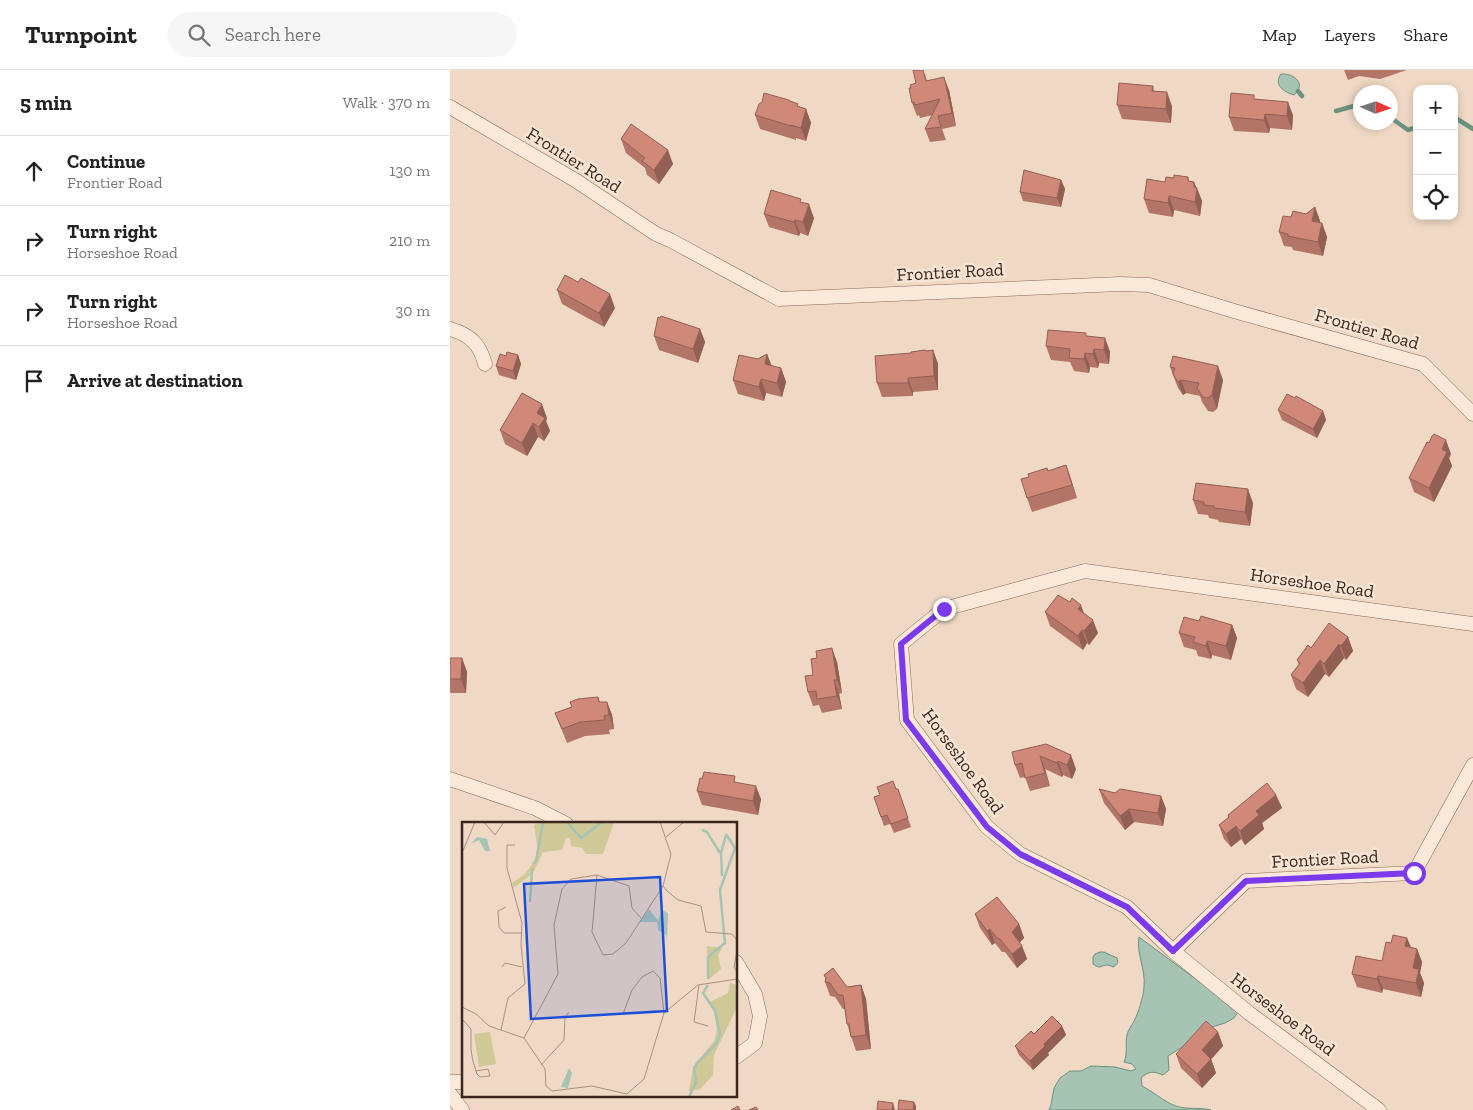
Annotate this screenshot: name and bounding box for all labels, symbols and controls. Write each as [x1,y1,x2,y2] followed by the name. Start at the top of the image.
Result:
[167,12,517,57] search box
[25,20,137,49] text: Turnpoint
[185,21,213,49] icon: search
[225,23,321,46] text: Search here
[1262,24,1297,46] text: Map
[1325,24,1376,46] text: Layers
[1404,24,1448,46] text: Share
[1353,85,1398,130] north arrow
[1413,85,1458,220] map controls
[1413,85,1458,130] button: +
[20,90,72,115] text: 5 min
[343,93,430,112] text: Walk · 370 m
[523,122,625,198] street label: Frontier Road
[1413,130,1458,175] button: −
[67,150,145,173] text: Continue
[20,157,48,185] icon: ahead
[389,161,430,180] text: 130 m
[67,173,162,192] text: Frontier Road
[1413,175,1458,220] button: locate
[67,220,157,243] text: Turn right
[20,227,48,255] icon: right
[389,231,430,250] text: 210 m
[67,243,178,262] text: Horseshoe Road
[896,258,1004,286] street label: Frontier Road
[67,290,157,313] text: Turn right
[20,297,48,325] icon: right
[396,301,430,320] text: 30 m
[1312,304,1422,354] street label: Frontier Road
[67,313,178,332] text: Horseshoe Road
[20,367,48,395] icon: arrive
[67,369,243,392] text: Arrive at destination
[1249,563,1375,603] street label: Horseshoe Road
[933,598,956,621] route end
[917,704,1009,818] street label: Horseshoe Road
[462,822,738,1098] inset map
[1271,845,1379,873] street label: Frontier Road
[1403,862,1426,885] route start
[1227,968,1340,1060] street label: Horseshoe Road

